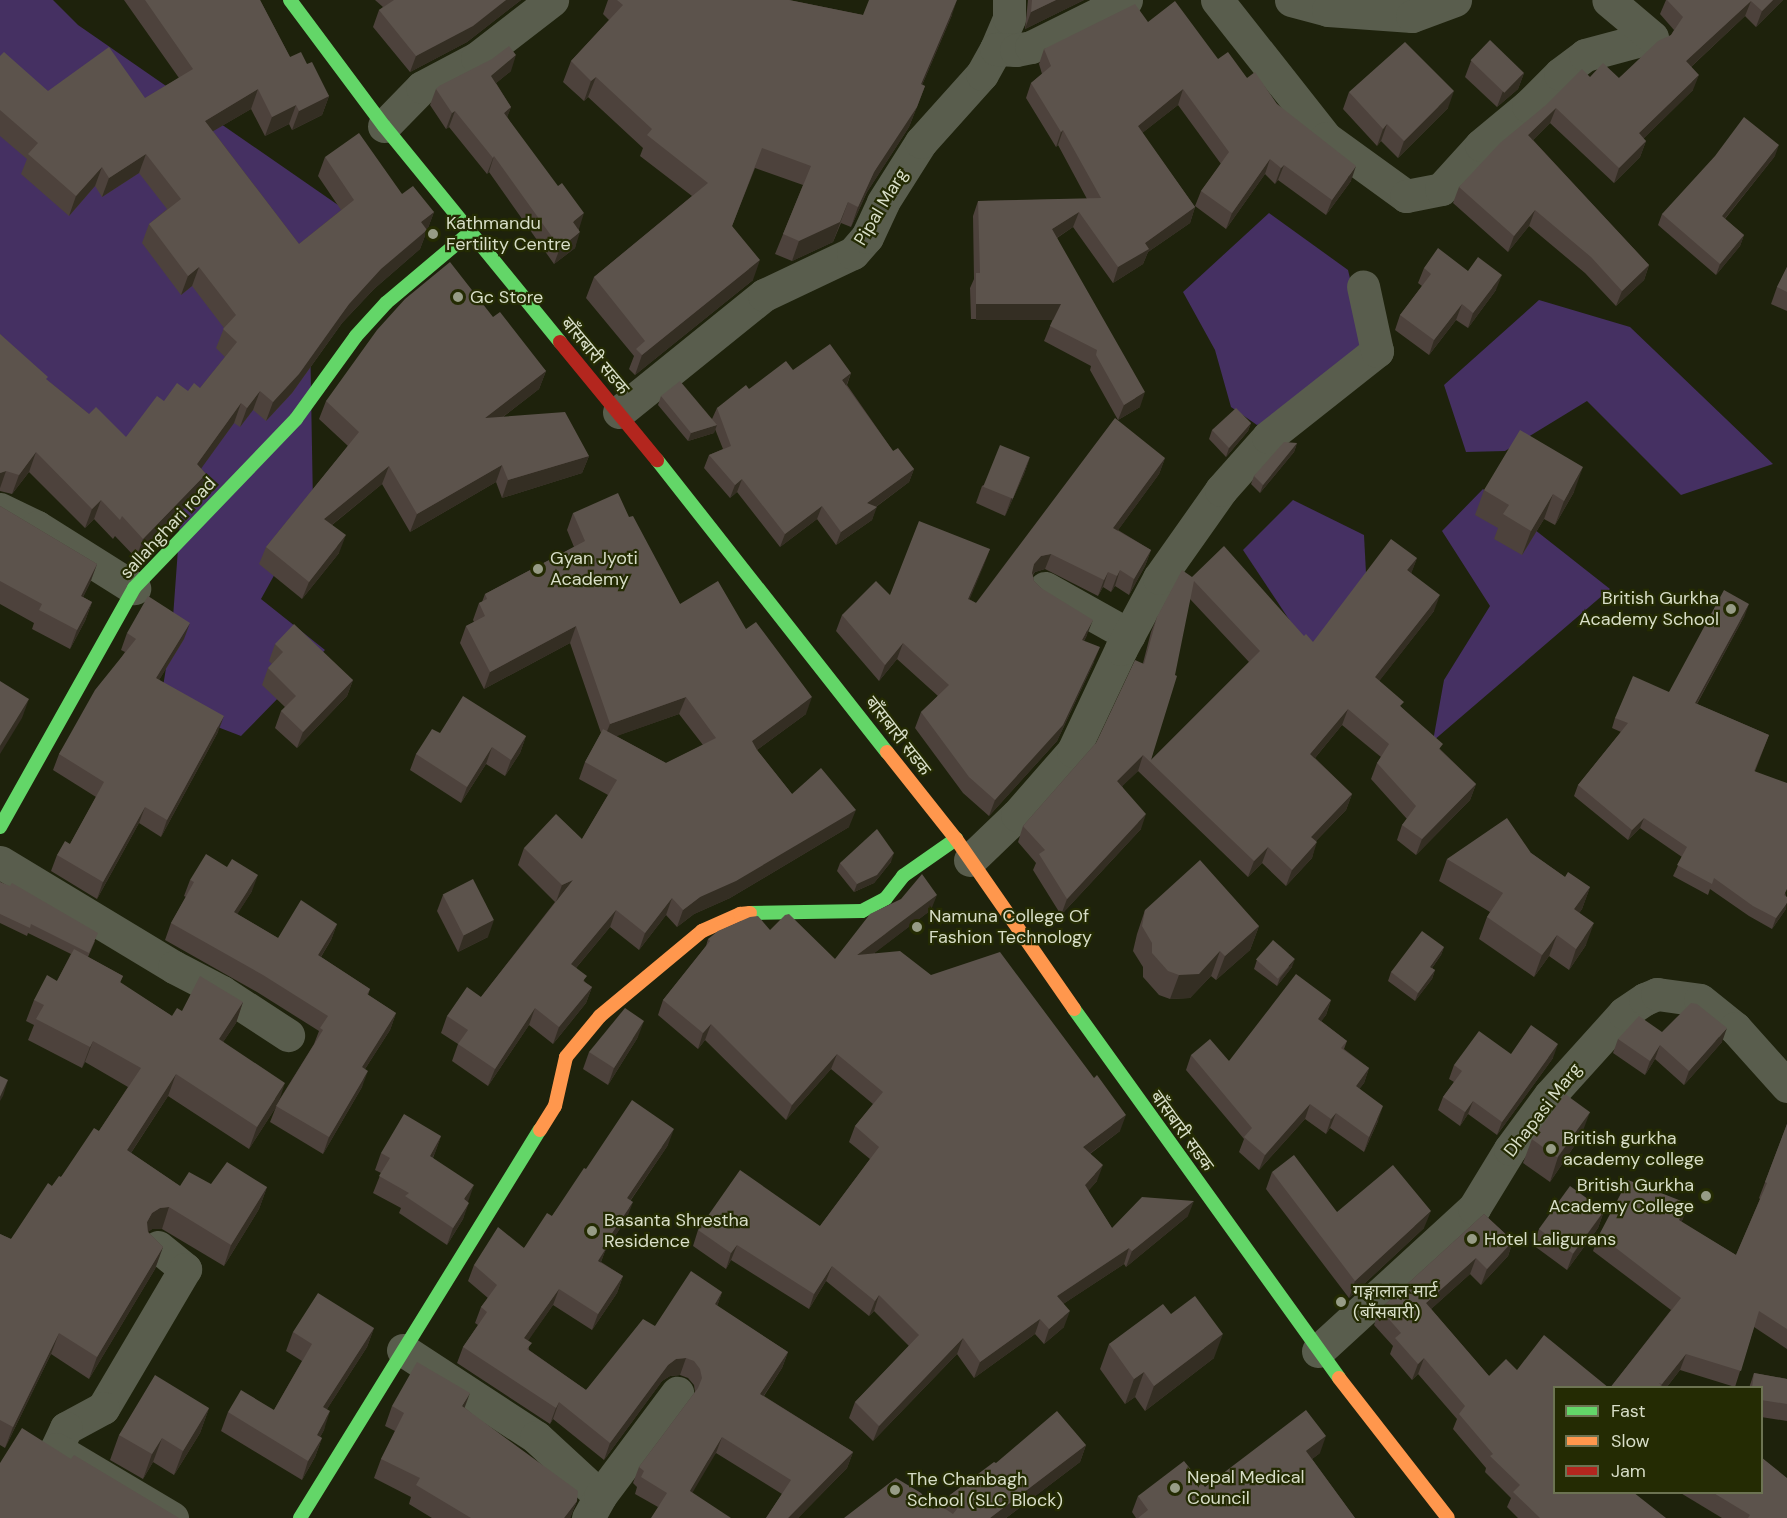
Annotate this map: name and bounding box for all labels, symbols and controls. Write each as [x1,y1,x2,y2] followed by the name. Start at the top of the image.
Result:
[850,165,912,249] street label: Pipal Marg
[446,213,571,256] place label: Kathmandu Fertility Centre
[424,225,442,243] marker: Kathmandu Fertility Centre
[470,286,543,308] place label: Gc Store
[451,290,465,304] marker: Gc Store
[556,313,634,399] street label: बाँसबारी सडक
[115,473,221,583] street label: sallahghari road
[550,548,638,590] place label: Gyan Jyoti Academy
[531,562,545,576] marker: Gyan Jyoti Academy
[1579,588,1719,630] place label: British Gurkha Academy School
[1724,602,1738,616] marker: British Gurkha Academy School
[860,692,936,780] street label: बाँसबारी सडक
[929,906,1092,948] place label: Namuna College Of Fashion Technology
[910,920,924,934] marker: Namuna College Of Fashion Technology
[1500,1059,1586,1161] street label: Dhapasi Marg
[1145,1086,1219,1176] street label: बाँसबारी सडक
[1563,1128,1704,1170] place label: British gurkha academy college
[1544,1142,1558,1156] marker: British gurkha academy college
[1549,1175,1694,1218] place label: British Gurkha Academy College
[1699,1189,1713,1203] marker: British Gurkha Academy College
[604,1210,749,1252] place label: Basanta Shrestha Residence
[585,1224,599,1238] marker: Basanta Shrestha Residence
[1484,1228,1616,1250] place label: Hotel Laligurans
[1465,1232,1479,1246] marker: Hotel Laligurans
[1353,1281,1438,1324] place label: गङ्गालाल मार्ट (बाँसबारी)
[1334,1295,1348,1309] marker: गङ्गालाल मार्ट (बाँसबारी)
[1553,1386,1763,1494] legend
[1611,1399,1646,1423] text: Fast
[1611,1429,1650,1453] text: Slow
[1611,1459,1646,1483] text: Jam
[1187,1467,1305,1510] place label: Nepal Medical Council
[907,1469,1063,1512] place label: The Chanbagh School (SLC Block)
[1168,1481,1182,1495] marker: Nepal Medical Council
[888,1483,902,1497] marker: The Chanbagh School (SLC Block)

